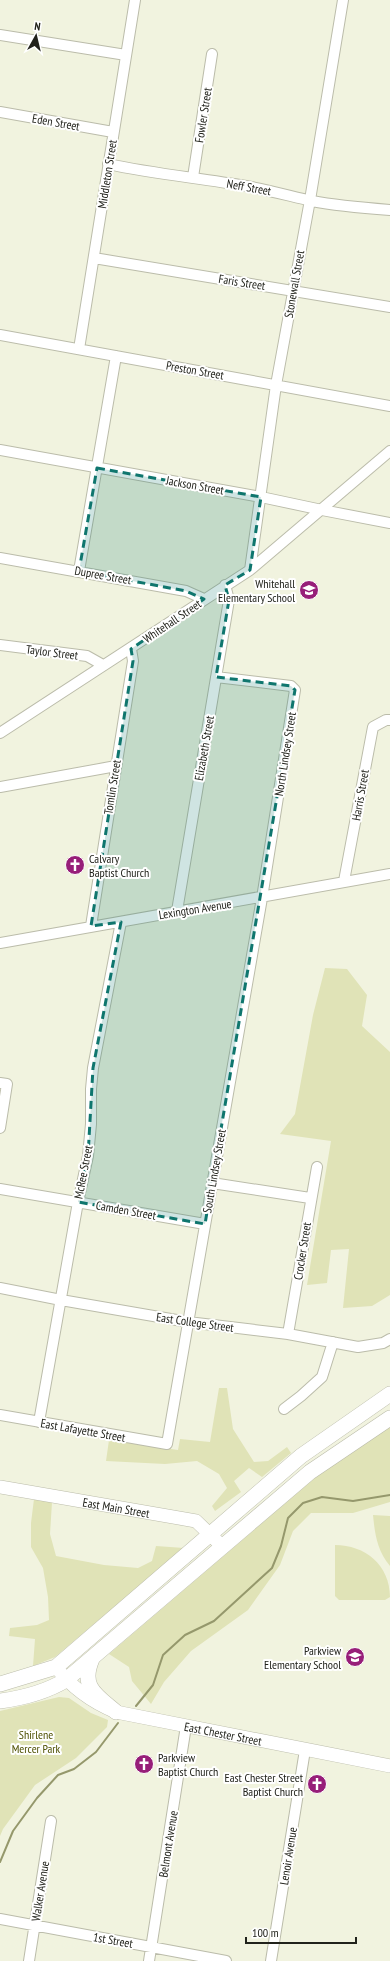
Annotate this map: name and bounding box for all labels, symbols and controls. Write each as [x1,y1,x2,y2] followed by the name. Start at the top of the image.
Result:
[16,16,56,56] north arrow
[33,19,41,33] text: N
[191,86,215,144] street label: Fowler Street
[31,110,82,134] street label: Eden Street
[94,138,120,209] street label: Middleton Street
[226,176,273,198] street label: Neff Street
[281,248,307,319] street label: Stonewall Street
[218,271,267,293] street label: Faris Street
[165,358,226,383] street label: Preston Street
[164,472,226,498] street label: Jackson Street
[74,563,133,587] street label: Dupree Street
[218,576,295,605] place label: Whitehall Elementary School
[298,579,320,601] school or university icon: Whitehall Elementary School
[140,596,205,646] street label: Whitehall Street
[25,641,80,663] street label: Taylor Street
[271,710,299,797] street label: North Lindsey Street
[191,714,217,782] street label: Elizabeth Street
[100,758,124,815] street label: Tomlin Street
[348,767,372,822] street label: Harris Street
[89,851,149,880] place label: Calvary Baptist Church
[64,854,86,876] church icon: Calvary Baptist Church
[158,896,232,922] street label: Lexington Avenue
[199,1127,229,1214] street label: South Lindsey Street
[70,1143,96,1200] street label: McRee Street
[95,1197,158,1223] street label: Camden Street
[290,1220,314,1281] street label: Crocker Street
[155,1309,235,1335] street label: East College Street
[40,1415,127,1445] street label: East Lafayette Street
[82,1494,152,1520] street label: East Main Street
[264,1643,342,1672] place label: Parkview Elementary School
[344,1646,366,1668] school or university icon: Parkview Elementary School
[183,1718,264,1748] street label: East Chester Street
[12,1727,61,1756] park label: Shirlene Mercer Park
[158,1750,218,1779] place label: Parkview Baptist Church
[133,1753,155,1775] church icon: Parkview Baptist Church
[225,1770,304,1799] place label: East Chester Street Baptist Church
[306,1773,328,1795] church icon: East Chester Street Baptist Church
[155,1809,181,1879] street label: Belmont Avenue
[276,1826,300,1886] street label: Lenoir Avenue
[28,1860,52,1922] street label: Walker Avenue
[246,1919,356,1945] scale bar
[252,1925,279,1940] text: 100 m
[92,1929,135,1951] street label: 1st Street

